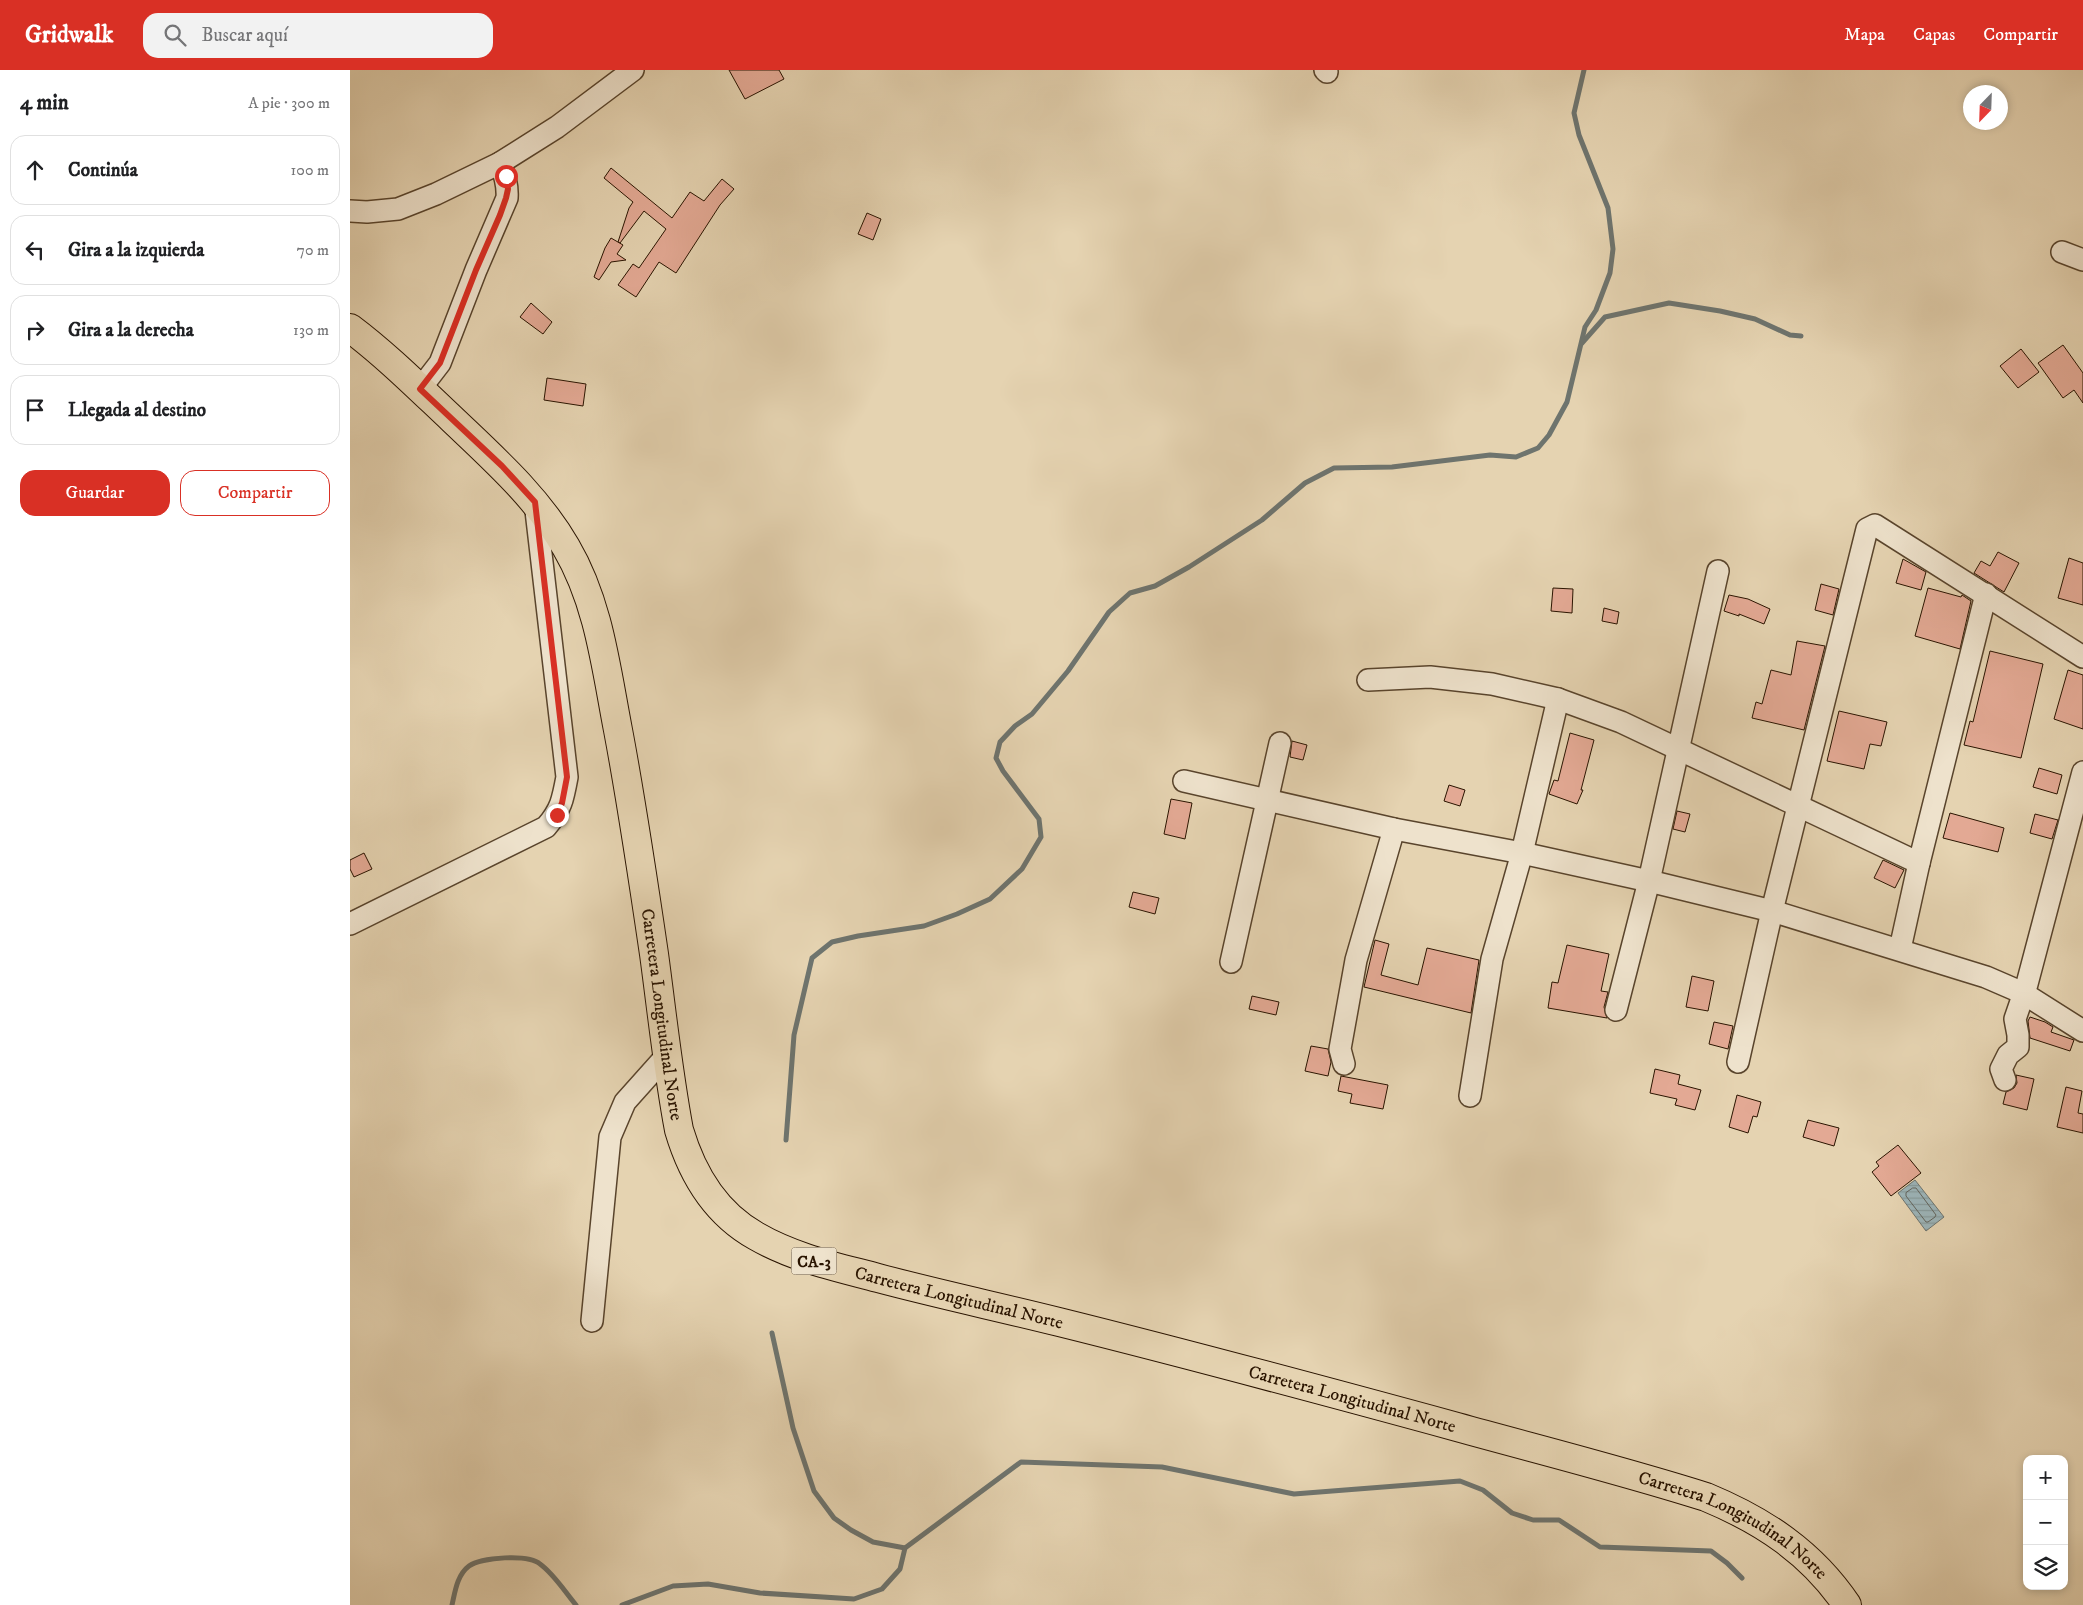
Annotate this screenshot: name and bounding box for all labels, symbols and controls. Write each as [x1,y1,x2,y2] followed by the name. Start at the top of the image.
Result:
[143,13,493,58] search box
[25,20,113,50] text: Gridwalk
[161,21,189,49] icon: search
[201,24,288,47] text: Buscar aquí
[1844,24,1885,46] text: Mapa
[1913,24,1955,46] text: Capas
[1983,24,2058,46] text: Compartir
[1963,85,2008,130] north arrow
[20,90,69,116] text: 4 min
[248,93,330,113] text: A pie · 300 m
[21,156,49,184] icon: ahead
[68,159,138,182] text: Continúa
[291,160,329,180] text: 100 m
[495,165,518,188] route start
[21,236,49,264] icon: left
[68,239,204,262] text: Gira a la izquierda
[297,240,329,260] text: 70 m
[21,316,49,344] icon: right
[68,319,194,342] text: Gira a la derecha
[293,320,329,340] text: 130 m
[21,396,49,424] icon: arrive
[68,399,206,422] text: Llegada al destino
[20,470,170,516] button: Guardar
[180,470,330,516] button: Compartir
[546,804,569,827] route end
[635,907,687,1122] street label: Carretera Longitudinal Norte
[792,1248,836,1274] road number: CA-3
[852,1262,1065,1335] street label: Carretera Longitudinal Norte
[1246,1361,1458,1438] street label: Carretera Longitudinal Norte
[2023,1455,2068,1590] map controls
[2023,1455,2068,1500] button: +
[1635,1467,1832,1584] street label: Carretera Longitudinal Norte
[2023,1500,2068,1545] button: −
[2023,1545,2068,1590] button: layers

